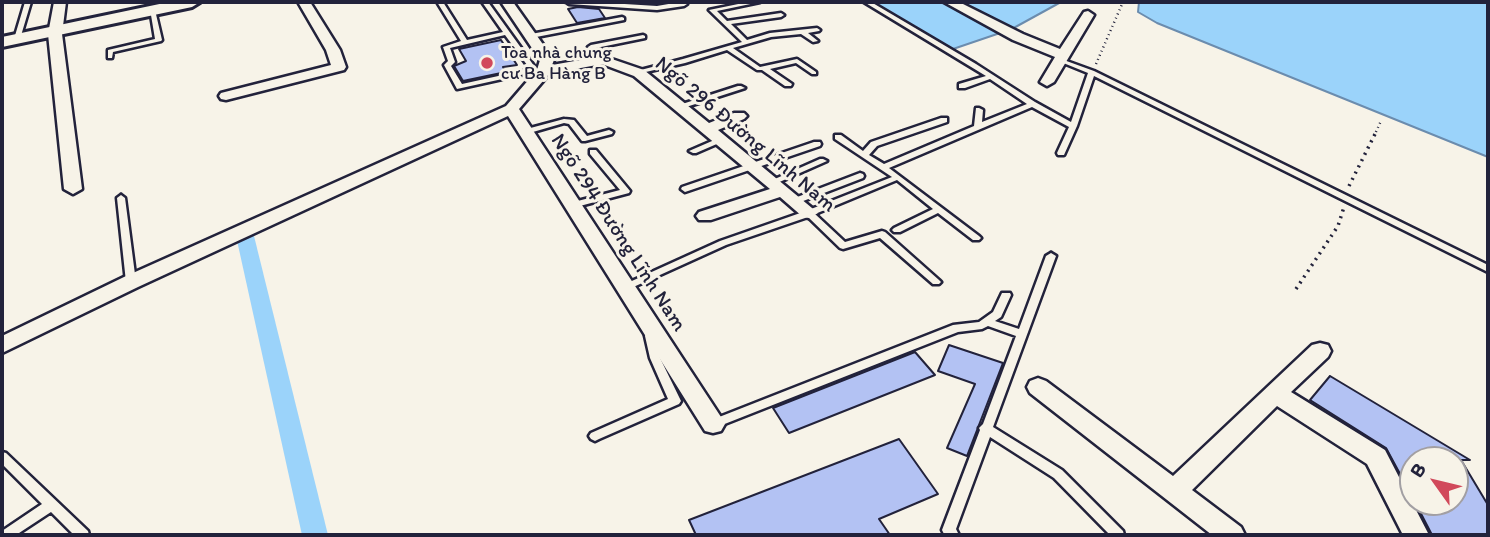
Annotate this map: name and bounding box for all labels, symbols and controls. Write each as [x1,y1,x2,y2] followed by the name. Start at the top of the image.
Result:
[501,42,612,84] place label: Tòa nhà chung cư Ba Hàng B
[649,52,841,218] street label: Ngõ 296 Đường Lĩnh Nam
[479,55,495,71] marker: Tòa nhà chung cư Ba Hàng B
[545,129,691,337] street label: Ngõ 294 Đường Lĩnh Nam
[1399,446,1469,516] north arrow
[1405,459,1431,482] text: B

